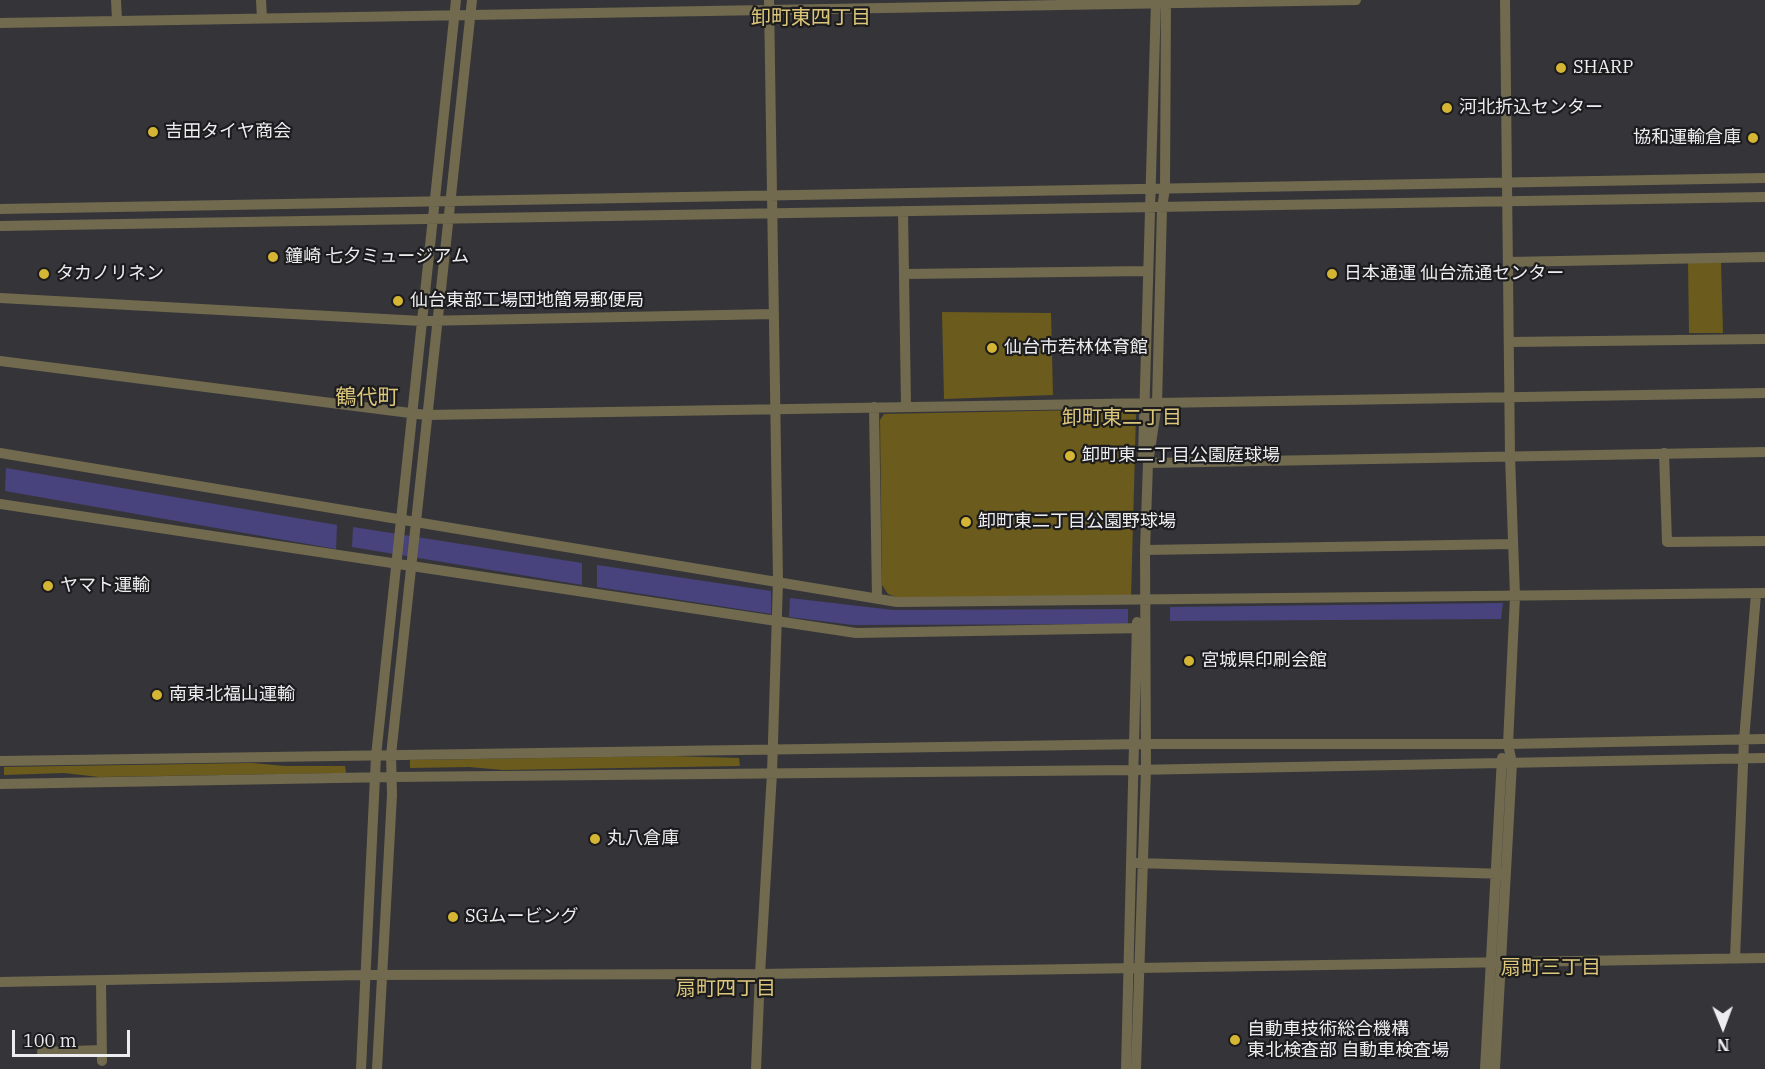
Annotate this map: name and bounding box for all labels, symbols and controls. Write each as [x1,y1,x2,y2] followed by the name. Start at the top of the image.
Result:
[751,6,871,30] district label: 卸町東四丁目
[1573,57,1633,79] place label: SHARP
[1554,61,1568,75] marker: SHARP
[1459,97,1603,119] place label: 河北折込センター
[1440,101,1454,115] marker: 河北折込センター
[165,121,291,143] place label: 吉田タイヤ商会
[146,125,160,139] marker: 吉田タイヤ商会
[1633,127,1741,149] place label: 協和運輸倉庫
[1746,131,1760,145] marker: 協和運輸倉庫
[285,246,469,268] place label: 鐘崎 七夕ミュージアム
[266,250,280,264] marker: 鐘崎 七夕ミュージアム
[56,263,164,285] place label: タカノリネン
[1344,263,1564,285] place label: 日本通運 仙台流通センター
[37,267,51,281] marker: タカノリネン
[1325,267,1339,281] marker: 日本通運 仙台流通センター
[410,290,644,312] place label: 仙台東部工場団地簡易郵便局
[391,294,405,308] marker: 仙台東部工場団地簡易郵便局
[1004,337,1148,359] place label: 仙台市若林体育館
[985,341,999,355] marker: 仙台市若林体育館
[336,385,398,411] district label: 鶴代町
[1062,406,1182,430] district label: 卸町東二丁目
[1082,445,1280,467] place label: 卸町東二丁目公園庭球場
[1063,449,1077,463] marker: 卸町東二丁目公園庭球場
[978,511,1176,533] place label: 卸町東二丁目公園野球場
[959,515,973,529] marker: 卸町東二丁目公園野球場
[60,575,150,597] place label: ヤマト運輸
[41,579,55,593] marker: ヤマト運輸
[1201,650,1327,672] place label: 宮城県印刷会館
[1182,654,1196,668] marker: 宮城県印刷会館
[169,684,295,706] place label: 南東北福山運輸
[150,688,164,702] marker: 南東北福山運輸
[607,828,679,850] place label: 丸八倉庫
[588,832,602,846] marker: 丸八倉庫
[465,906,579,928] place label: SGムービング
[446,910,460,924] marker: SGムービング
[1501,956,1601,980] district label: 扇町三丁目
[676,977,776,1001] district label: 扇町四丁目
[1693,997,1753,1057] north arrow
[15,1018,134,1056] scale bar
[1247,1019,1449,1062] place label: 自動車技術総合機構 東北検査部 自動車検査場
[23,1029,77,1052] text: 100 m
[1228,1033,1242,1047] marker: 自動車技術総合機構 東北検査部 自動車検査場
[1717,1035,1730,1055] text: N

